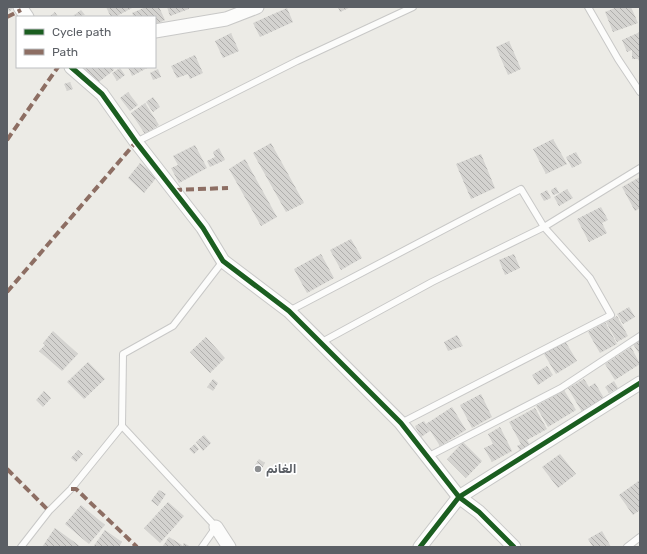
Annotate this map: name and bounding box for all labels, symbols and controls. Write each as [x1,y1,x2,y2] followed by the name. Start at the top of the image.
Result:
[16,16,156,68] legend
[52,25,111,39] text: Cycle path
[52,45,78,59] text: Path
[266,462,297,477] place label: الغانم
[253,464,263,474] marker: الغانم

